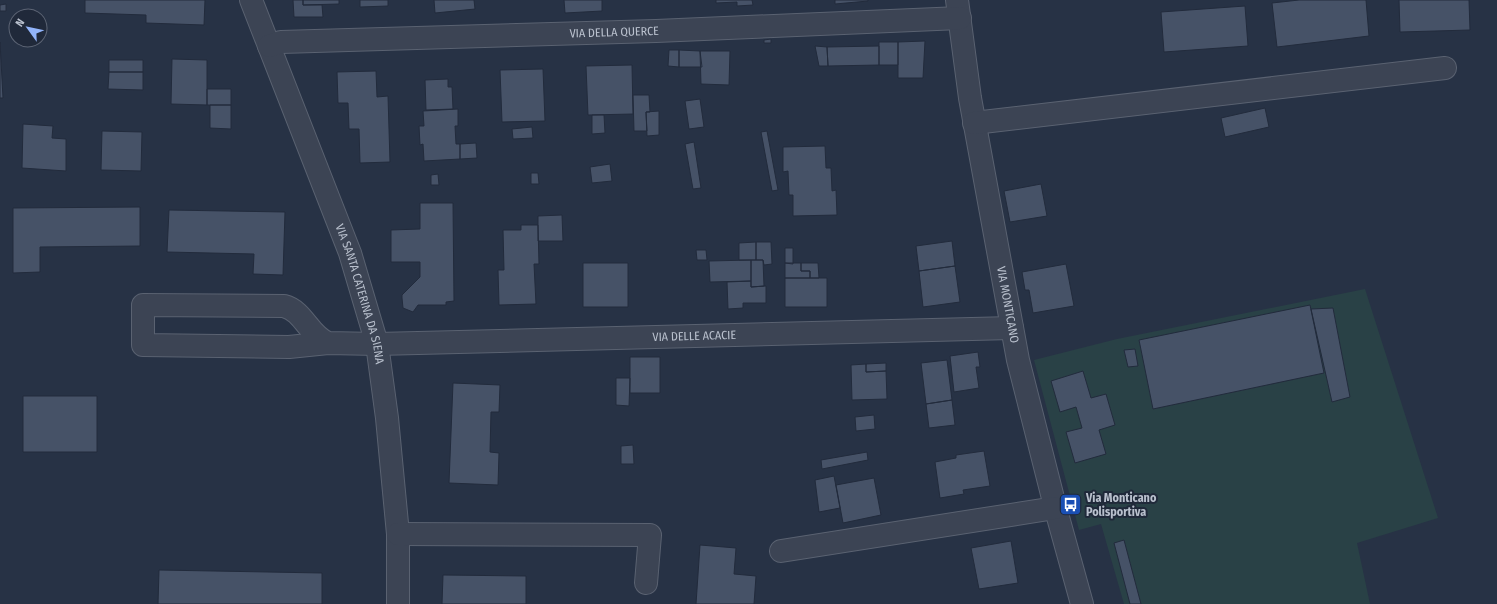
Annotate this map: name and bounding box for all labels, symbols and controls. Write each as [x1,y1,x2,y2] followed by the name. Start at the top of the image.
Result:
[8,8,48,48] north arrow
[13,17,27,29] text: N
[569,24,659,41] street label: VIA DELLA QUERCE
[332,222,387,366] street label: VIA SANTA CATERINA DA SIENA
[994,265,1022,344] street label: VIA MONTICANO
[652,328,737,344] street label: VIA DELLE ACACIE
[1085,491,1157,519] place label: Via Monticano Polisportiva
[1058,492,1084,518] bus stop icon: Via Monticano Polisportiva

